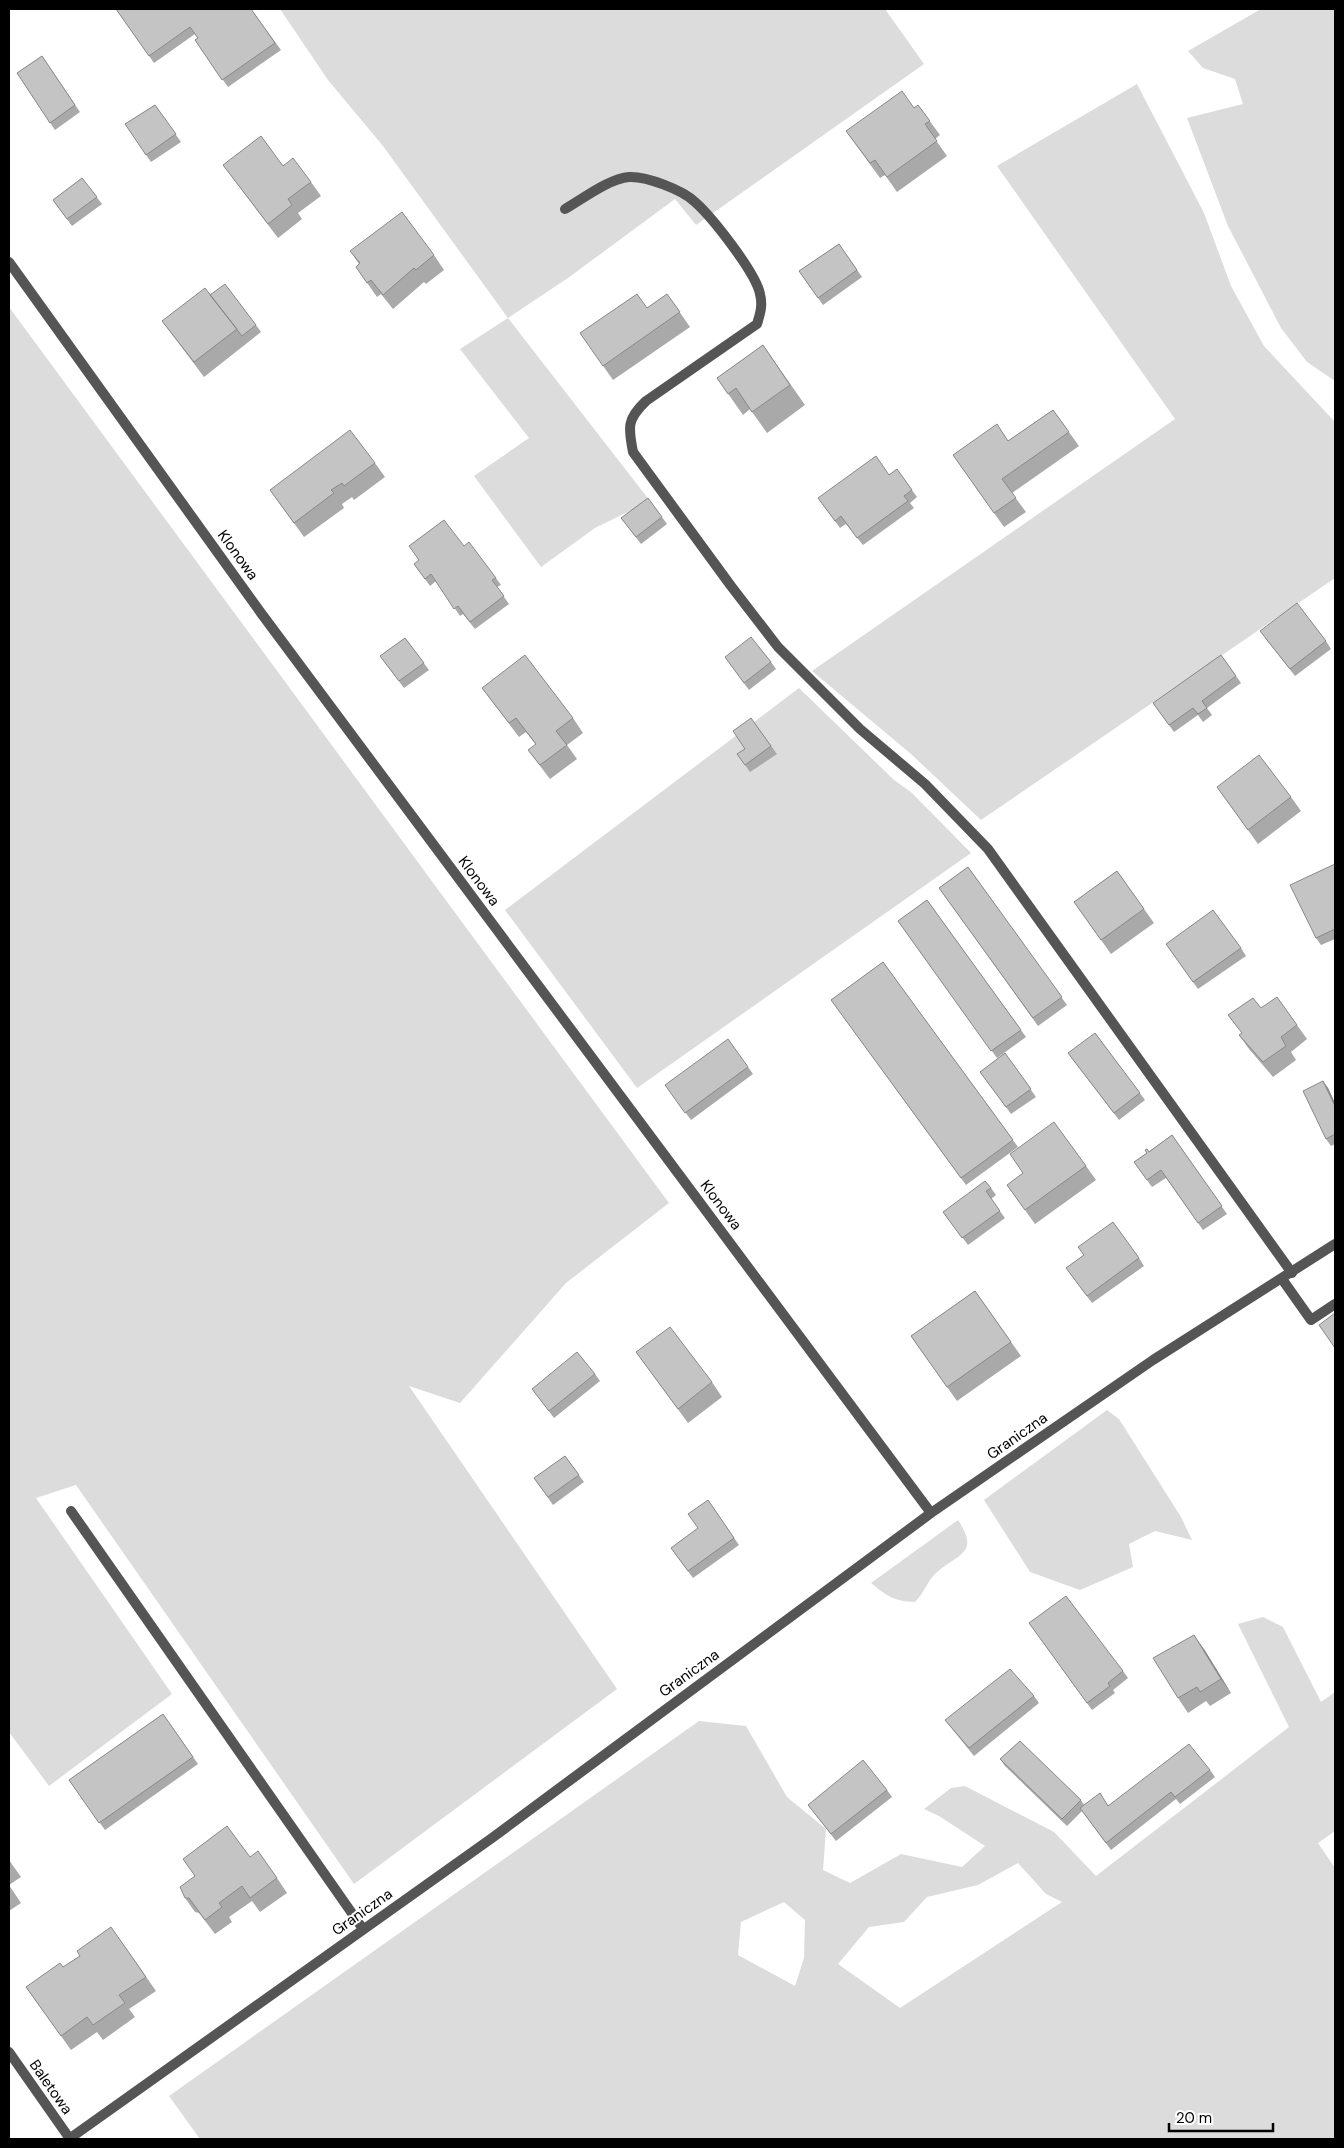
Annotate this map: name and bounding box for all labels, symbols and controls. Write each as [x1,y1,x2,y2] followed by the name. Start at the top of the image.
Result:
[213,526,263,584] street label: Klonowa
[454,852,504,910] street label: Klonowa
[696,1176,746,1234] street label: Klonowa
[983,1408,1051,1464] street label: Graniczna
[655,1644,723,1702] street label: Graniczna
[328,1884,396,1940] street label: Graniczna
[25,2056,77,2118] street label: Baletowa
[1169,2100,1273,2132] scale bar
[1176,2108,1212,2128] text: 20 m

